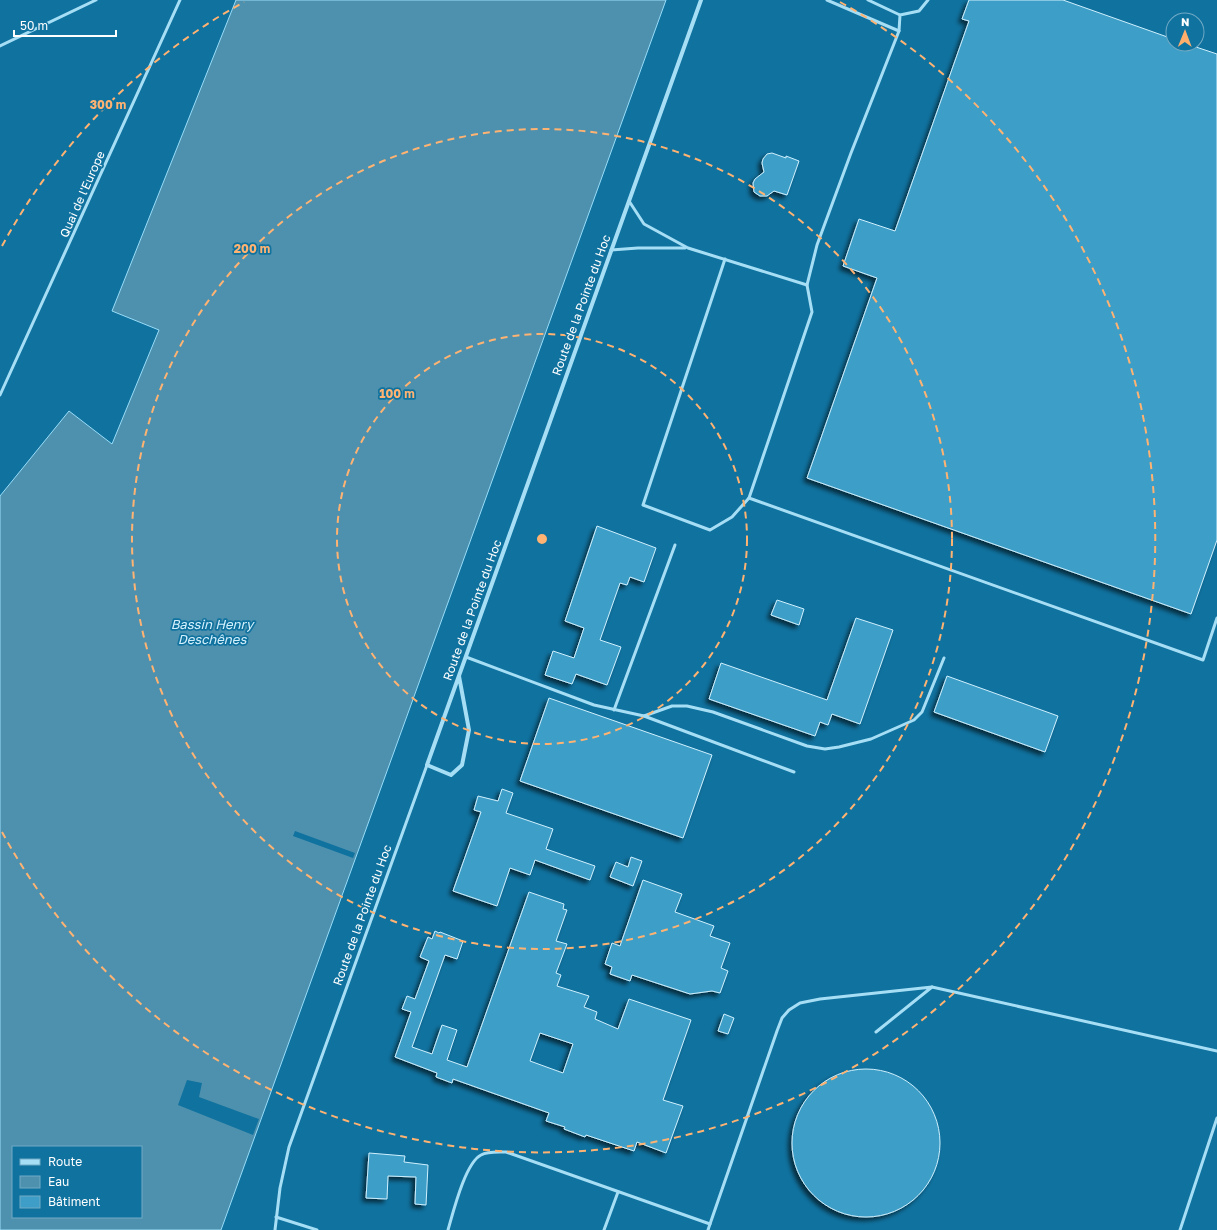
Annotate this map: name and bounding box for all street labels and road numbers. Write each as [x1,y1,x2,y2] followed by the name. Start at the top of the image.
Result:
[56,148,108,240] street label: Quai de l'Europe
[548,232,614,378] street label: Route de la Pointe du Hoc
[439,537,505,683] street label: Route de la Pointe du Hoc
[329,842,395,988] street label: Route de la Pointe du Hoc

